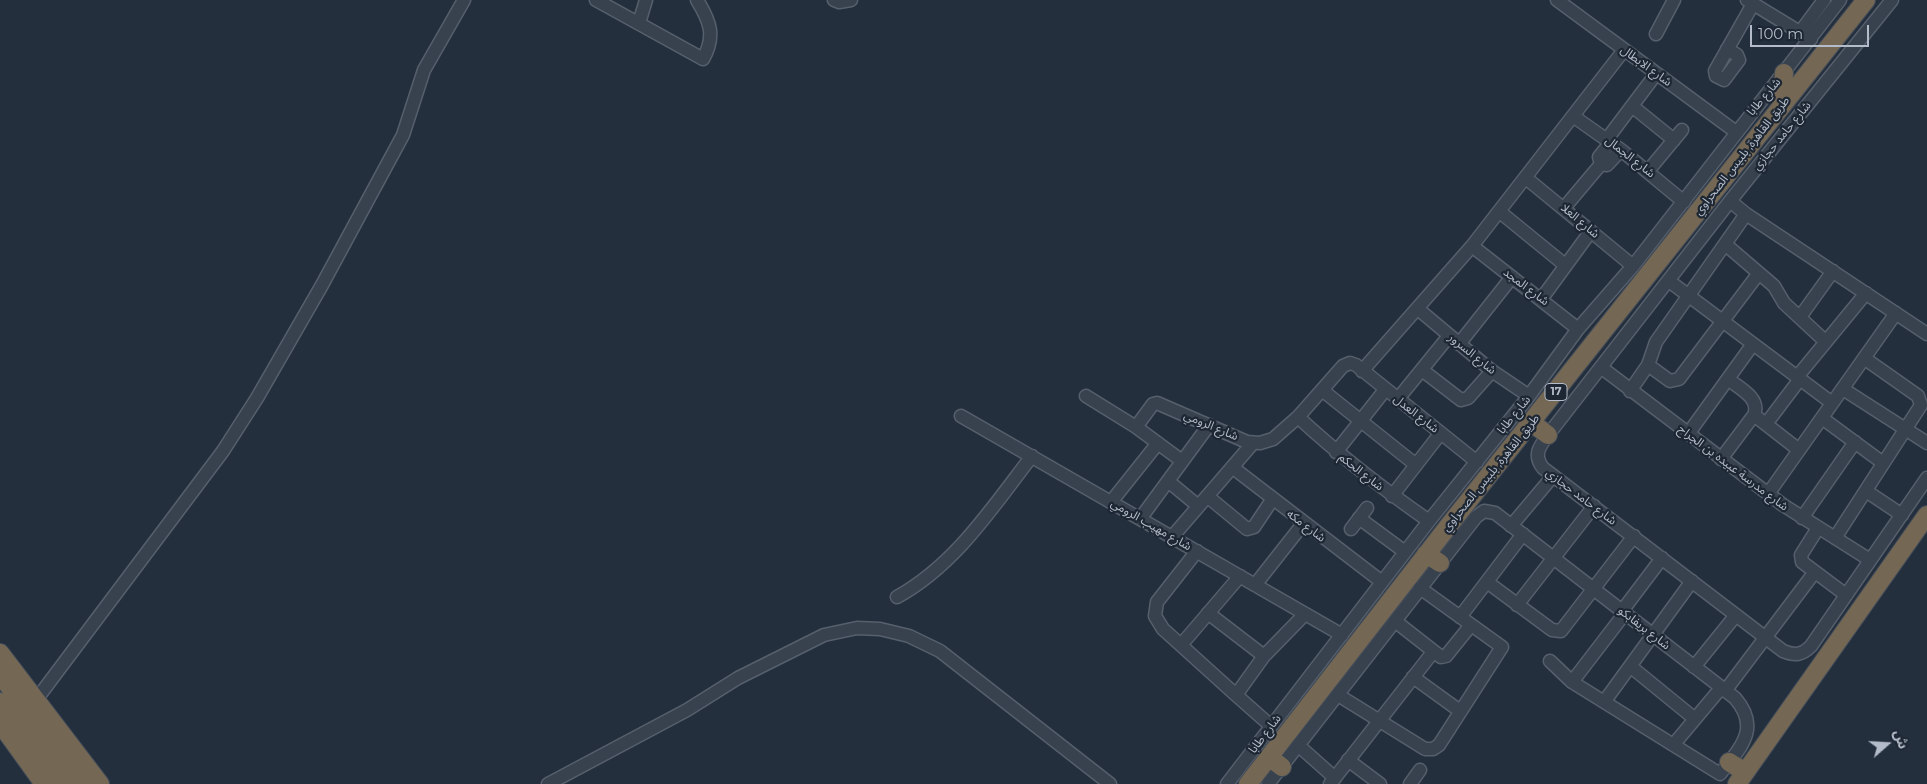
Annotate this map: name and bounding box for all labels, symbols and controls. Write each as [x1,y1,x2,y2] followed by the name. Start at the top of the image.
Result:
[1752,15,1871,47] scale bar
[1758,24,1803,43] text: 100 m
[1618,43,1674,89] street label: شارع الابطال
[1744,75,1784,119] street label: شارع طابا
[1691,94,1793,218] street label: طريق القاهرة, بلبيس الصحراوي
[1750,99,1814,173] street label: شارع حامد حجازي
[1602,133,1658,181] street label: شارع الجمال
[1558,201,1602,241] street label: شارع العلا
[1500,265,1552,309] street label: شارع المجد
[1445,330,1499,378] street label: شارع السرور
[1545,384,1567,401] road number: 17
[1390,392,1442,436] street label: شارع العدل
[1494,393,1534,437] street label: شارع طابا
[1182,408,1240,444] street label: شارع الرومي
[1439,411,1543,535] street label: طريق القاهرة, بلبيس الصحراوي
[1675,422,1791,514] street label: شارع مدرسة عبيده بن الجراح
[1336,450,1386,494] street label: شارع الحكم
[1543,466,1619,528] street label: شارع حامد حجازي
[1108,496,1194,554] street label: شارع مهيب الرومي
[1284,507,1328,545] street label: شارع مكه
[1615,603,1673,653] street label: شارع بريفابكو
[1246,712,1284,756] street label: شارع طابا
[1862,719,1912,769] north arrow
[1890,727,1913,751] text: ش

